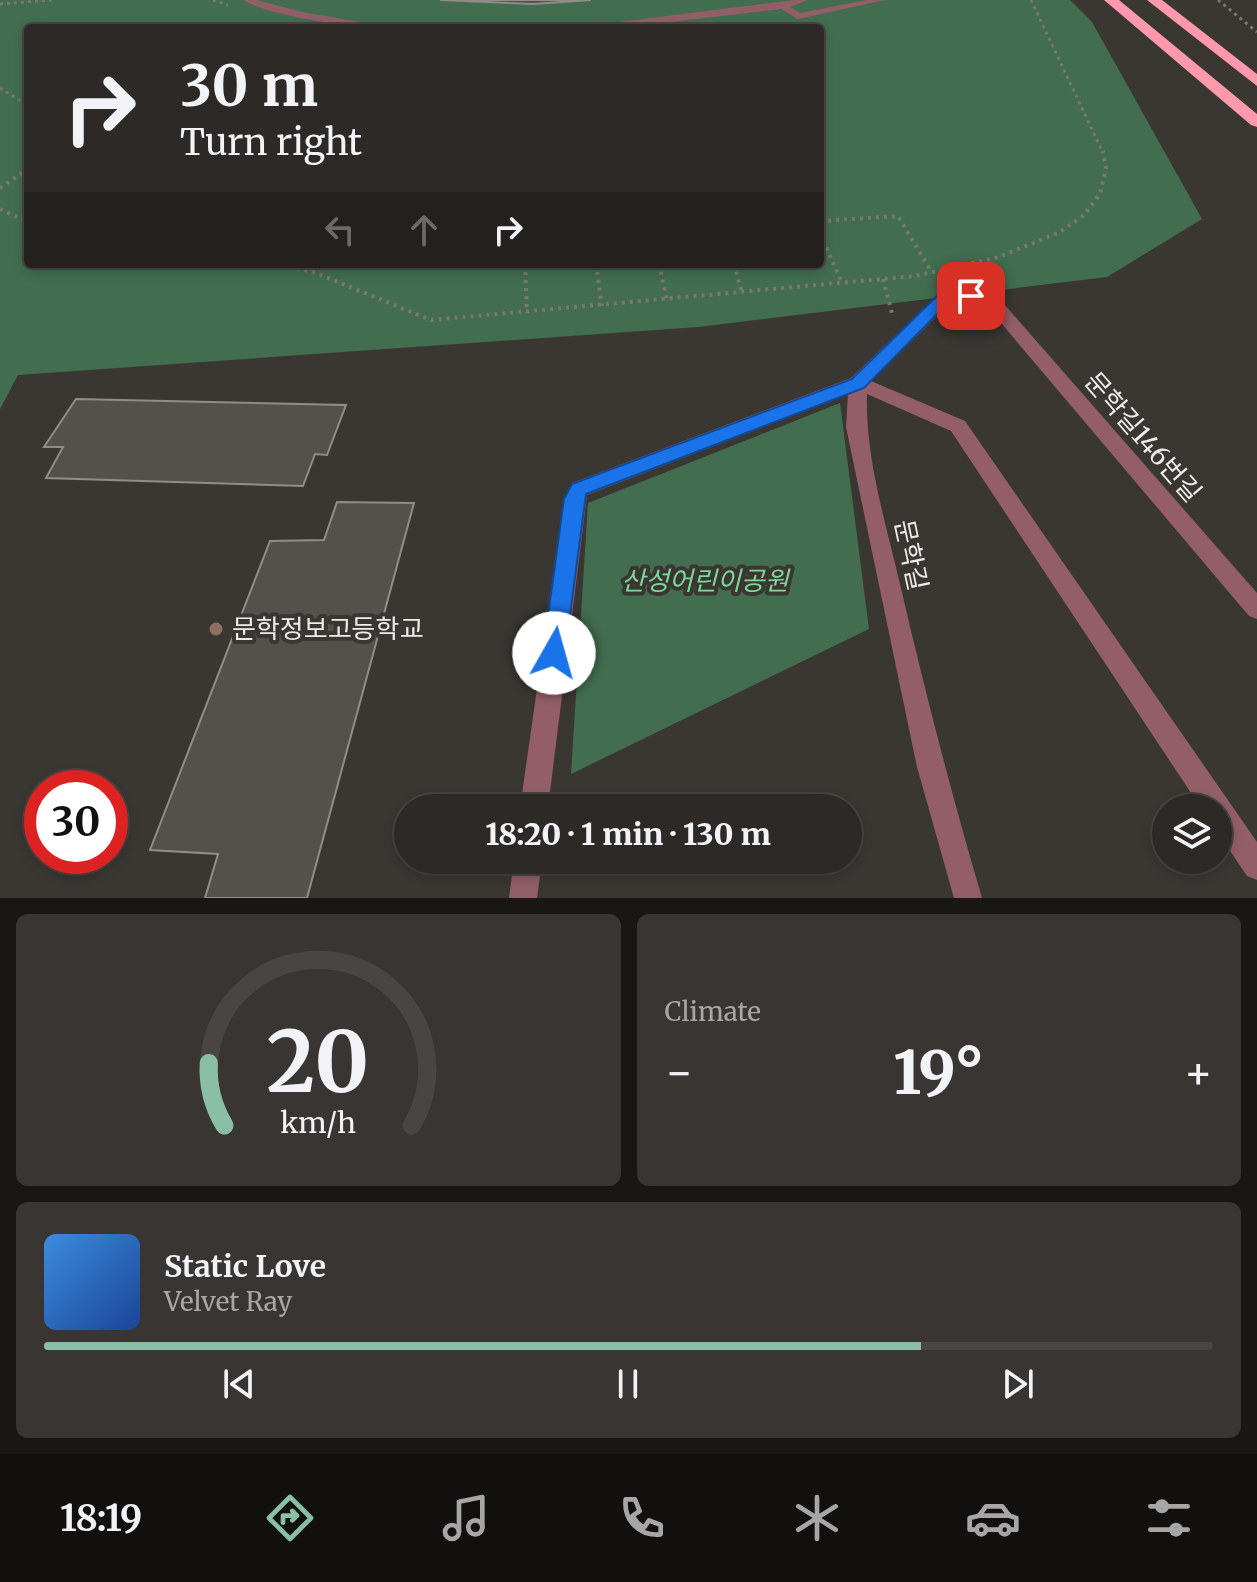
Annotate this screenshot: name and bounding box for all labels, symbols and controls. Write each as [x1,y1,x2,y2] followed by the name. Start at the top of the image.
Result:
[180,51,318,121] text: 30 m
[48,56,152,160] icon: right
[180,120,362,165] text: Turn right
[318,208,362,252] icon: left
[402,208,446,252] icon: ahead
[486,208,530,252] icon: right
[937,262,1005,330] pin
[949,274,993,318] icon: arrive
[1078,365,1209,508] street label: 문학길146번길
[888,516,935,593] street label: 문학길
[621,564,791,597] park label: 산성어린이공원
[512,611,596,695] position arrow
[232,612,423,645] place label: 문학정보고등학교
[207,620,225,638] marker: 문학정보고등학교
[24,770,128,874] speed limit sign: 30
[1152,794,1232,874] map controls
[1152,794,1232,874] button: layers
[485,815,771,853] text: 18:20 · 1 min · 130 m
[665,995,761,1028] text: Climate
[267,1010,370,1115] text: 20
[893,1035,984,1110] text: 19°
[665,1045,694,1100] text: −
[1184,1045,1213,1100] text: +
[280,1105,356,1141] text: km/h
[164,1247,326,1285] text: Static Love
[164,1285,292,1318] text: Velvet Ray
[217,1362,261,1406] icon: previous
[606,1362,650,1406] icon: pause
[996,1362,1040,1406] icon: next
[262,1490,318,1546] icon: directions
[438,1490,494,1546] icon: music
[614,1490,670,1546] icon: phone
[789,1490,845,1546] icon: climate
[965,1490,1021,1546] icon: car
[1141,1490,1197,1546] icon: filters
[60,1496,142,1541] text: 18:19

